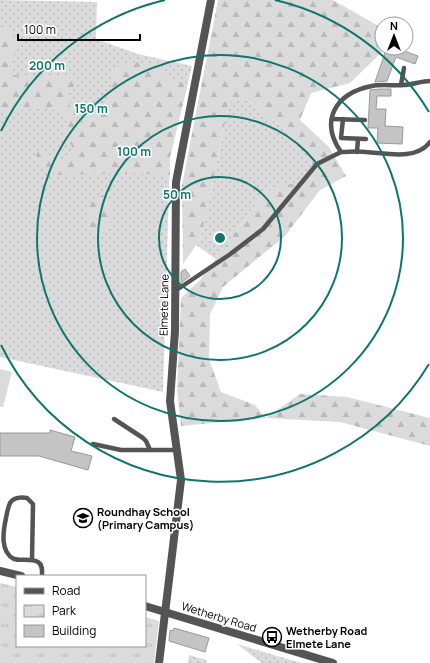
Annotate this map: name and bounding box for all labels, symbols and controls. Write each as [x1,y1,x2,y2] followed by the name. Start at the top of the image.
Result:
[18,16,140,42] scale bar
[374,16,414,56] north arrow
[390,18,398,33] text: N
[24,21,56,38] text: 100 m
[29,57,65,74] text: 200 m
[74,100,108,117] text: 150 m
[117,143,151,160] text: 100 m
[163,186,191,203] text: 50 m
[213,231,227,245] centre of rings
[155,273,172,336] street label: Elmete Lane
[97,504,194,532] place label: Roundhay School (Primary Campus)
[72,507,94,529] school or university icon: Roundhay School (Primary Campus)
[16,575,146,647] legend
[52,582,80,599] text: Road
[180,598,258,635] street label: Wetherby Road
[52,602,77,619] text: Park
[52,622,96,639] text: Building
[286,623,367,651] place label: Wetherby Road Elmete Lane
[261,626,283,648] bus stop icon: Wetherby Road Elmete Lane

